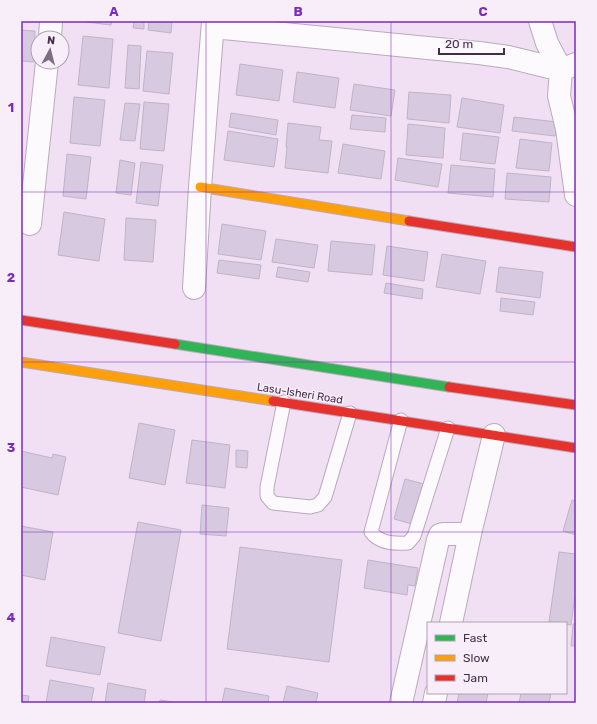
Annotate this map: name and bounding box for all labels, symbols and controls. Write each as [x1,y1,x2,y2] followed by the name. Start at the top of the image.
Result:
[109,4,119,19] text: A
[293,4,303,19] text: B
[478,4,488,19] text: C
[30,30,70,70] north arrow
[439,30,504,56] scale bar
[46,34,56,48] text: N
[445,37,473,51] text: 20 m
[8,100,14,115] text: 1
[7,270,15,285] text: 2
[256,380,344,407] street label: Lasu-Isheri Road
[7,440,16,455] text: 3
[7,610,16,625] text: 4
[427,622,567,694] legend
[463,631,487,645] text: Fast
[463,651,490,665] text: Slow
[463,671,488,685] text: Jam

